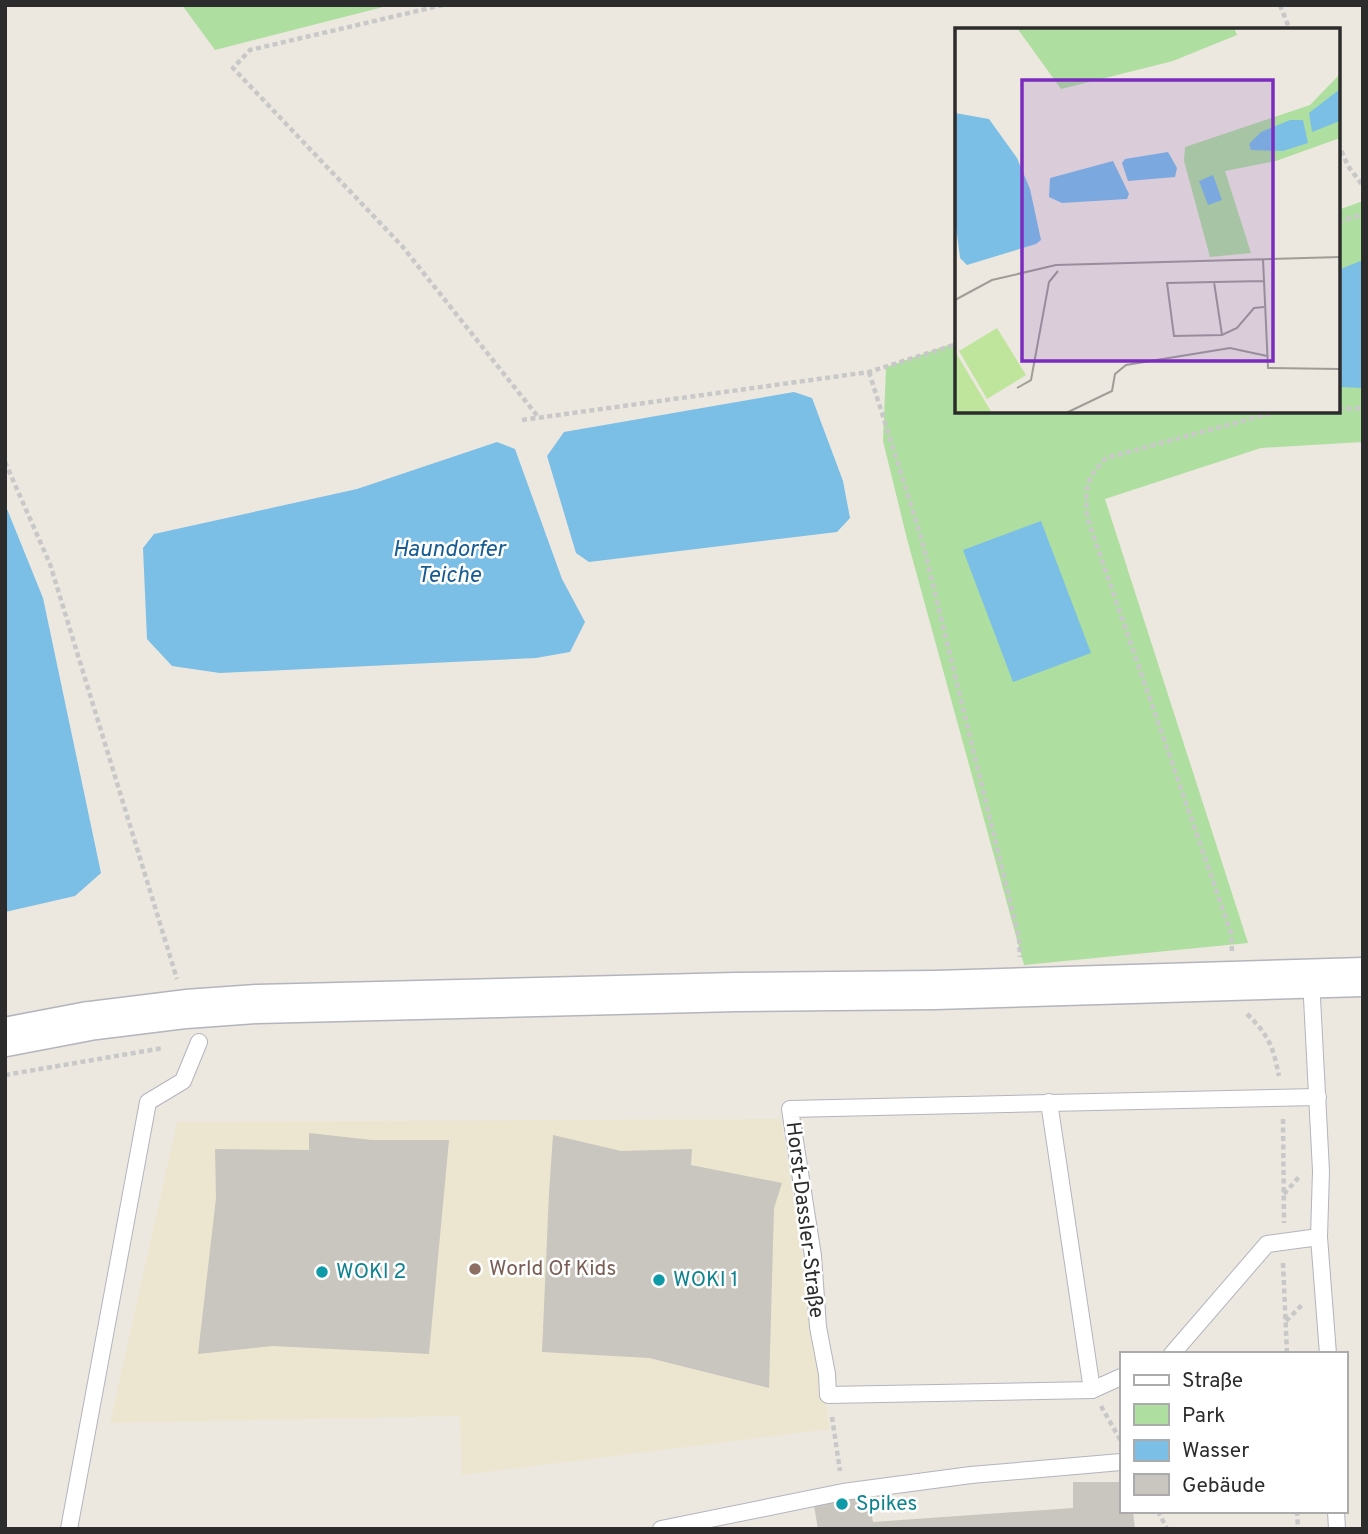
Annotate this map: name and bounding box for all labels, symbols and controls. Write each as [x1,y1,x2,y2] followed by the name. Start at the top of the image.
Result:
[955,28,1340,413] inset map
[393,536,508,591] water label: Haundorfer Teiche
[779,1120,829,1320] street label: Horst-Dassler-Straße
[489,1256,616,1283] place label: World Of Kids
[336,1259,406,1286] place label: WOKI 2
[467,1261,483,1277] marker: World Of Kids
[314,1264,330,1280] marker: WOKI 2
[673,1267,738,1294] place label: WOKI 1
[651,1272,667,1288] marker: WOKI 1
[1120,1352,1347,1513] legend
[1182,1368,1243,1395] text: Straße
[1182,1403,1225,1430] text: Park
[1182,1438,1249,1465] text: Wasser
[1182,1473,1265,1500] text: Gebäude
[856,1491,917,1518] place label: Spikes
[834,1496,850,1512] marker: Spikes

